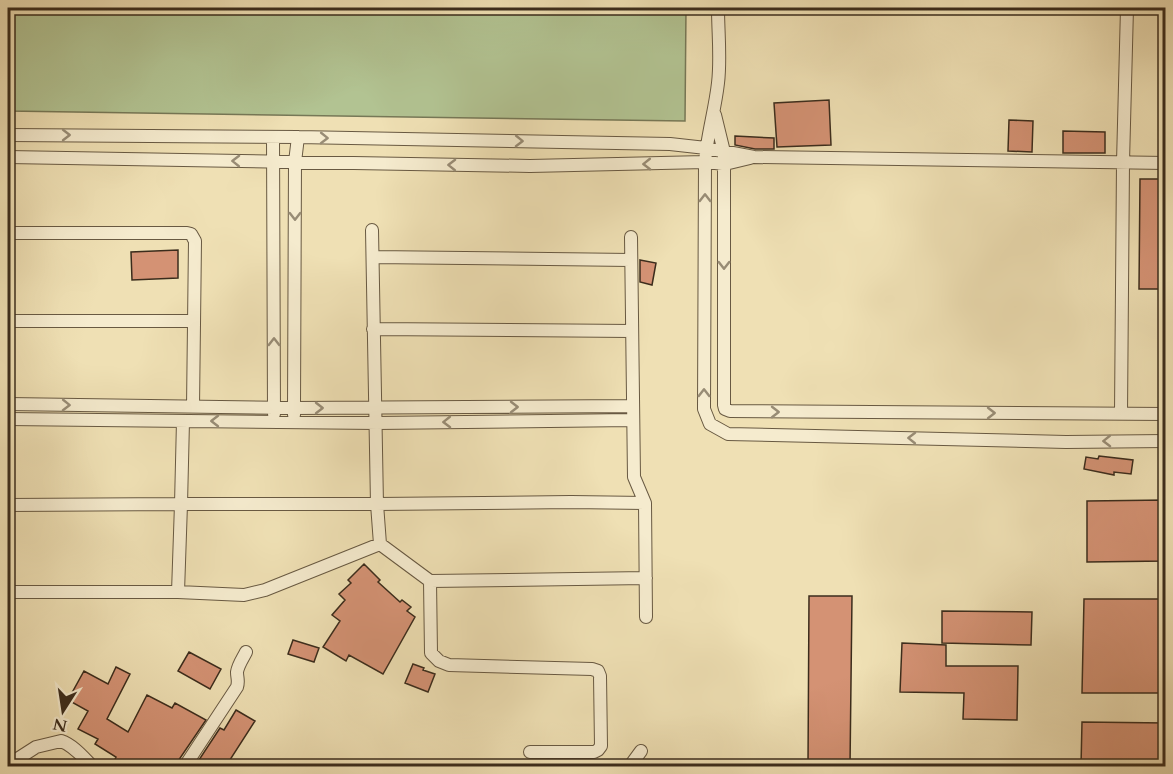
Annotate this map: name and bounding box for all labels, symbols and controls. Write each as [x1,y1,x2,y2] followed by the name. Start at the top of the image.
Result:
[61,129,70,141] one-way arrow
[319,131,328,144] one-way arrow
[514,135,523,147] one-way arrow
[231,154,240,167] one-way arrow
[642,157,651,170] one-way arrow
[447,158,456,171] one-way arrow
[699,193,711,202] one-way arrow
[289,212,301,221] one-way arrow
[718,260,730,269] one-way arrow
[268,337,280,346] one-way arrow
[698,388,710,397] one-way arrow
[61,399,70,411] one-way arrow
[509,400,518,413] one-way arrow
[314,402,323,414] one-way arrow
[770,406,779,418] one-way arrow
[986,407,995,419] one-way arrow
[211,415,220,427] one-way arrow
[443,416,452,428] one-way arrow
[908,432,917,445] one-way arrow
[1103,435,1112,448] one-way arrow
[33,681,93,741] north arrow
[51,712,69,737] text: N

